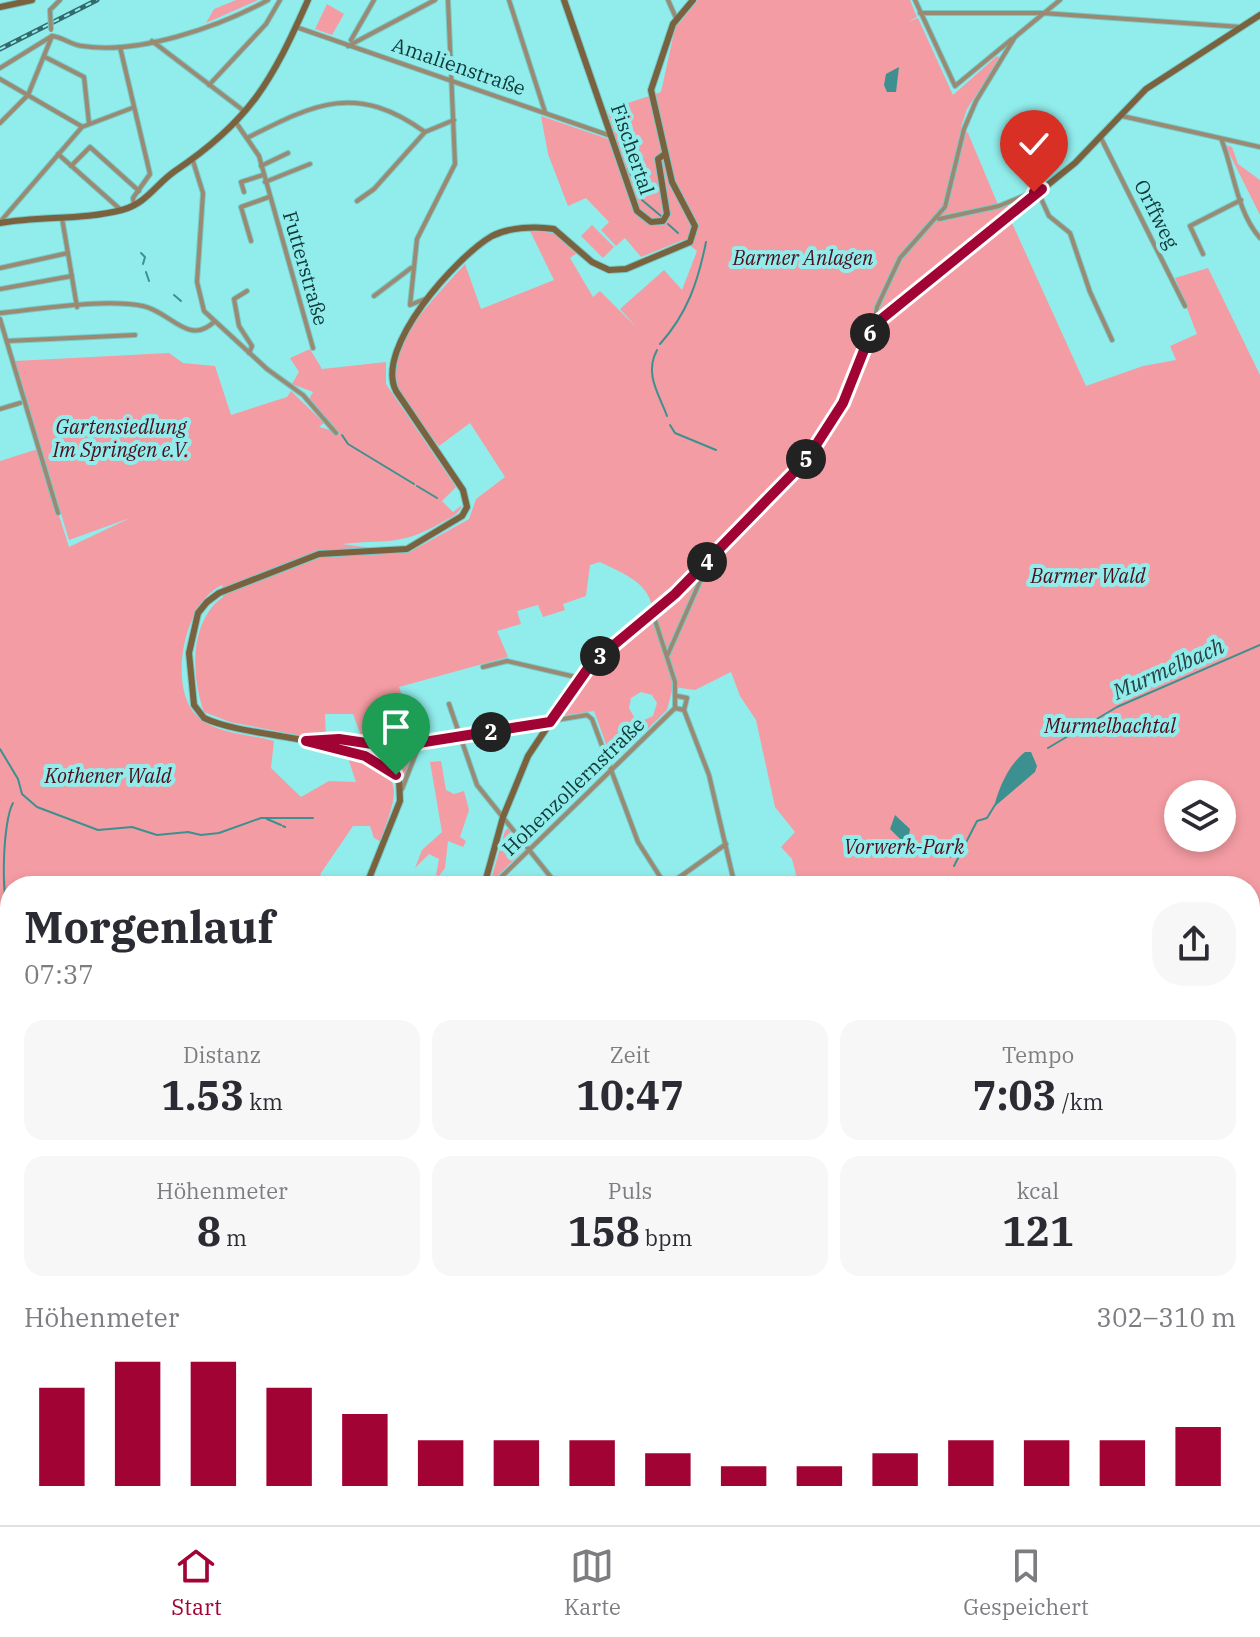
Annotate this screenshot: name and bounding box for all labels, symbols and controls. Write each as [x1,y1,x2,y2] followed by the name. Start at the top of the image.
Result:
[389,31,529,101] street label: Amalienstraße
[605,100,661,198] street label: Fischertal
[1000,110,1068,192] pin
[1012,122,1056,166] icon: check
[1128,175,1186,253] street label: Orffweg
[277,208,335,328] street label: Futterstraße
[732,244,874,271] park label: Barmer Anlagen
[850,313,890,353] pin: 6
[863,318,877,347] text: 6
[52,413,189,463] park label: Gartensiedlung Im Springen e.V.
[786,439,826,479] pin: 5
[799,444,813,473] text: 5
[687,542,727,582] pin: 4
[700,547,714,576] text: 4
[1029,562,1147,589] park label: Barmer Wald
[1107,631,1228,706] water label: Murmelbach
[580,636,620,676] pin: 3
[593,641,607,670] text: 3
[362,693,430,775] pin
[374,705,418,749] icon: arrive
[496,711,650,861] street label: Hohenzollernstraße
[471,712,511,752] pin: 2
[1043,712,1176,739] park label: Murmelbachtal
[484,717,498,746] text: 2
[43,762,173,789] park label: Kothener Wald
[1164,780,1236,852] map controls
[1164,780,1236,852] button: layers
[844,833,965,860] park label: Vorwerk-Park
[24,898,274,955] text: Morgenlauf
[1152,902,1236,986] button: share
[24,957,94,991] text: 07:37
[183,1040,261,1069] text: Distanz
[610,1040,650,1069] text: Zeit
[1002,1040,1074,1069] text: Tempo
[161,1069,244,1121] text: 1.53
[576,1069,684,1121] text: 10:47
[972,1069,1057,1121] text: 7:03
[244,1087,283,1116] text: km
[1057,1087,1104,1116] text: /km
[156,1176,288,1205] text: Höhenmeter
[608,1176,652,1205] text: Puls
[1017,1176,1059,1205] text: kcal
[197,1205,221,1257] text: 8
[568,1205,640,1257] text: 158
[1002,1205,1074,1257] text: 121
[221,1223,247,1252] text: m
[640,1223,692,1252] text: bpm
[24,1300,179,1334] text: Höhenmeter
[1096,1300,1236,1334] text: 302–310 m
[171,1544,222,1621] tab: Start
[564,1544,621,1621] tab: Karte
[963,1544,1089,1621] tab: Gespeichert

